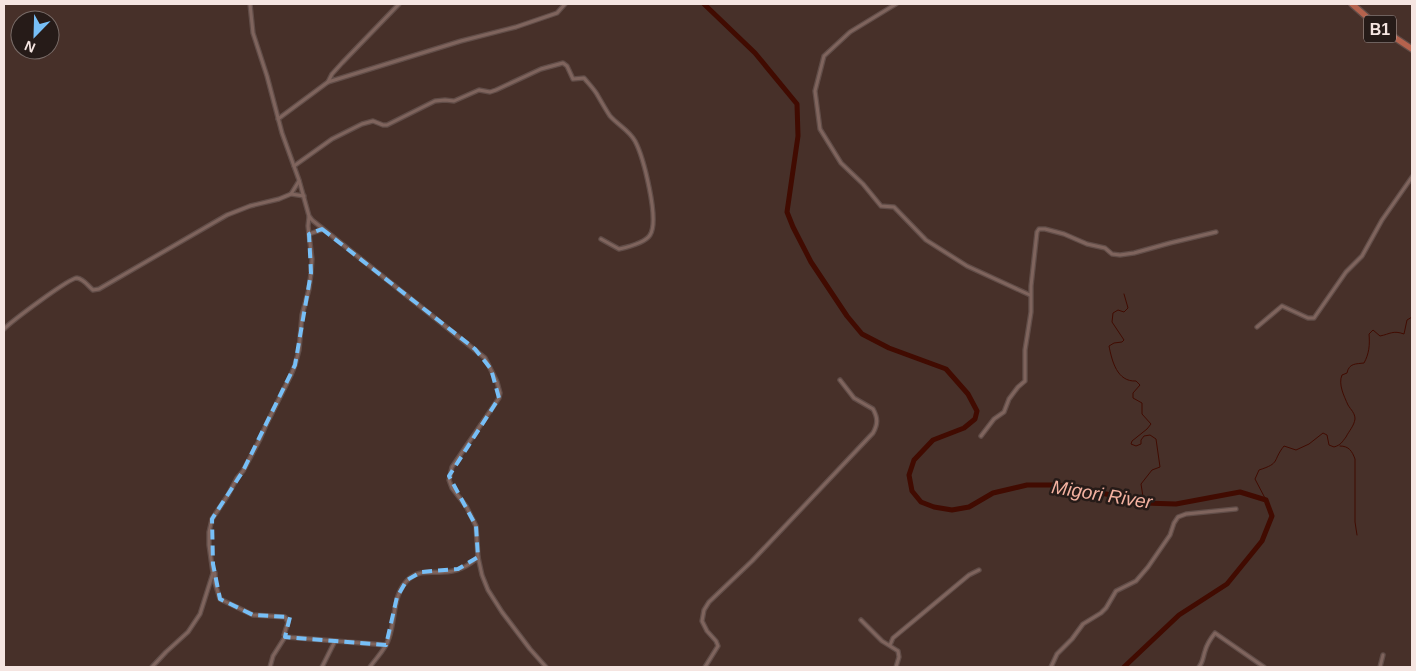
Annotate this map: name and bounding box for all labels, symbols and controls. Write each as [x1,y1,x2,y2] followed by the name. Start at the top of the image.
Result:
[10,10,60,60] north arrow
[1364,15,1396,42] road number: B1
[22,38,38,56] text: N
[1050,476,1154,513] water label: Migori River

